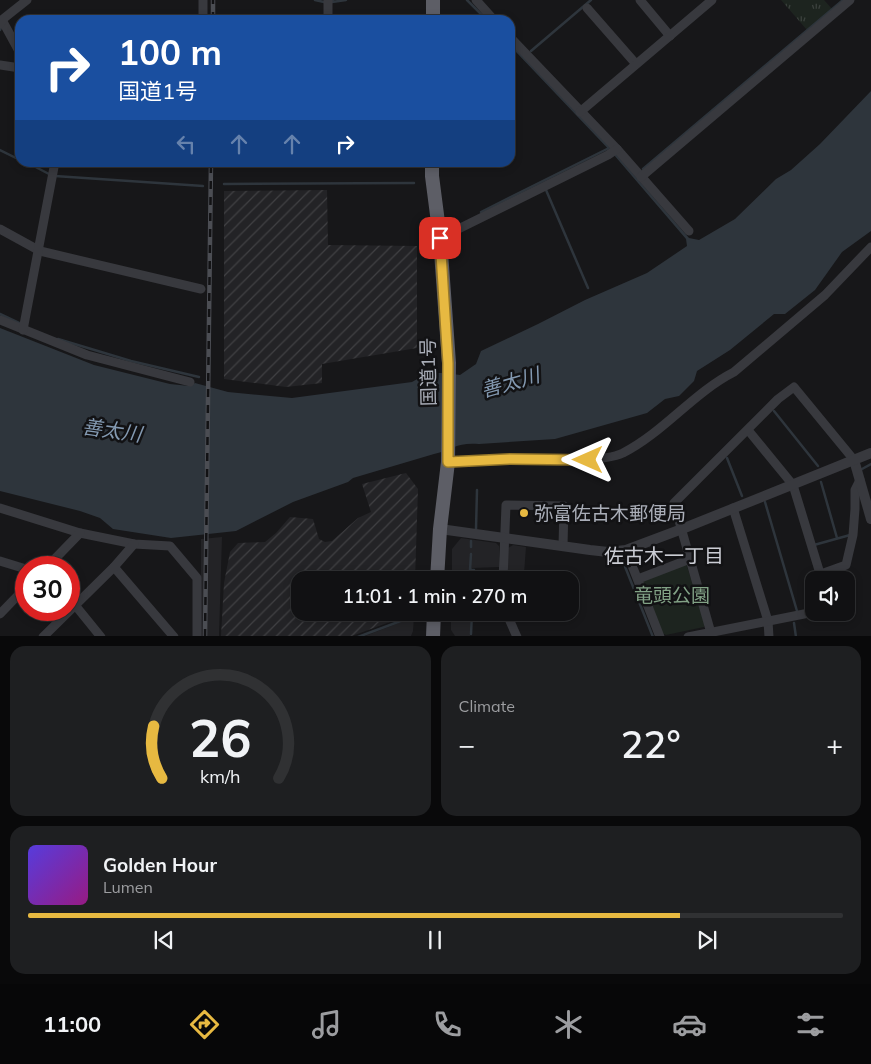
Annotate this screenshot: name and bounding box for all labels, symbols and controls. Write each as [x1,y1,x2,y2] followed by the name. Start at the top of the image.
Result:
[118,30,222,74] text: 100 m
[35,35,100,100] icon: right
[118,77,197,105] text: 国道1号
[172,130,200,158] icon: left
[225,130,253,158] icon: ahead
[278,130,306,158] icon: ahead
[331,130,359,158] icon: right
[419,217,461,259] pin
[426,224,454,252] icon: arrive
[415,338,441,406] street label: 国道1号
[478,361,544,402] water label: 善太川
[81,413,145,447] water label: 善太川
[561,433,613,485] position arrow
[534,501,686,525] place label: 弥富佐古木郵便局
[518,507,530,519] marker: 弥富佐古木郵便局
[604,543,724,568] district label: 佐古木一丁目
[15,556,80,621] speed limit sign: 30
[805,571,855,621] map controls
[805,571,855,621] button: sound
[634,583,710,607] park label: 竜頭公園
[342,584,528,608] text: 11:01 · 1 min · 270 m
[459,696,515,716] text: Climate
[189,705,251,770] text: 26
[621,720,681,768] text: 22°
[459,727,475,762] text: −
[826,727,843,762] text: +
[200,765,240,787] text: km/h
[103,853,217,877] text: Golden Hour
[103,877,153,897] text: Lumen
[150,926,178,954] icon: previous
[421,926,449,954] icon: pause
[693,926,721,954] icon: next
[187,1007,222,1042] icon: directions
[309,1007,344,1042] icon: music
[430,1007,465,1042] icon: phone
[551,1007,586,1042] icon: climate
[672,1007,707,1042] icon: car
[793,1007,828,1042] icon: filters
[43,1010,101,1038] text: 11:00

